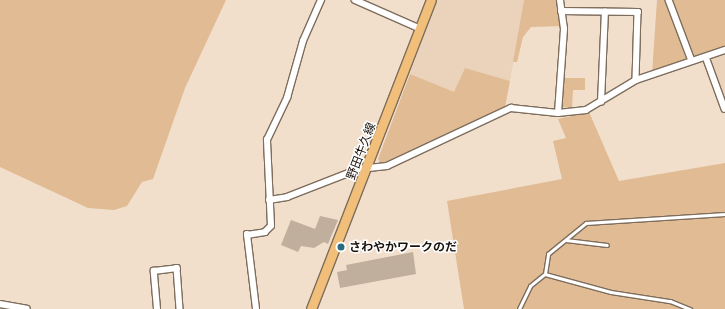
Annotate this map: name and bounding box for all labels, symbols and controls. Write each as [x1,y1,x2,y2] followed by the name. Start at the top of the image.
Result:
[344,120,378,182] street label: 野田牛久線
[349,240,457,254] place label: さわやかワークのだ
[336,242,346,252] marker: さわやかワークのだ

